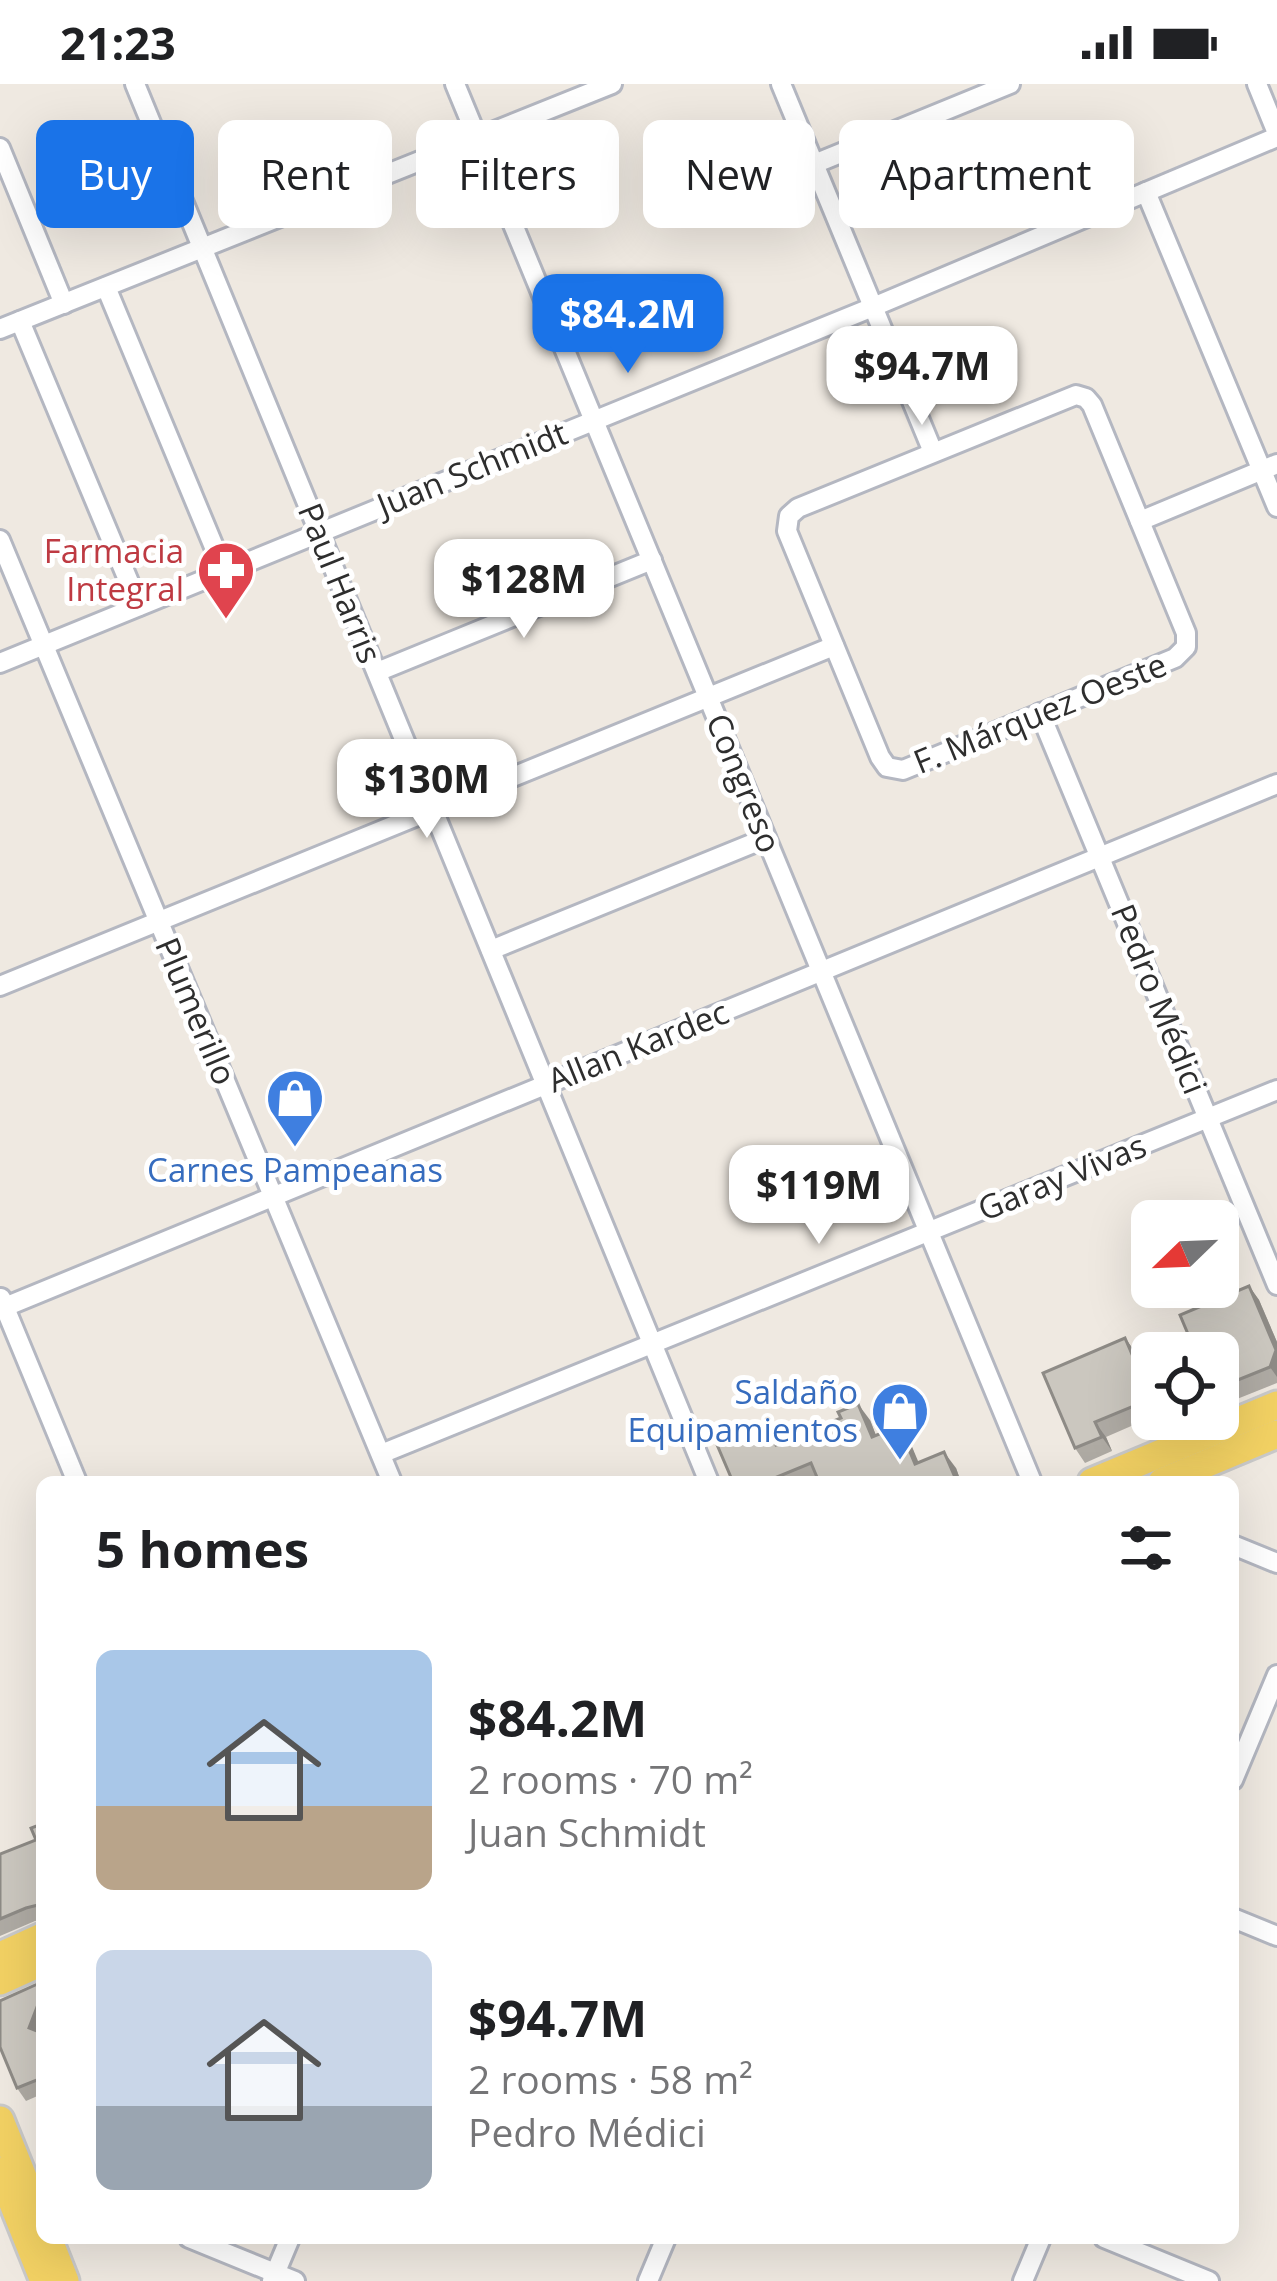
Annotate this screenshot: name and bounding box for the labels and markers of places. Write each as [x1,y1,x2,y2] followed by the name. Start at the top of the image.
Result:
[530,274,726,376] pin: $84.2M
[824,326,1020,428] pin: $94.7M
[44,528,184,611] place label: Farmacia Integral
[195,539,257,621] pharmacy icon: Farmacia Integral
[440,539,608,641] pin: $128M
[343,739,511,841] pin: $130M
[264,1067,326,1149] shop icon: Carnes Pampeanas
[735,1145,903,1247] pin: $119M
[147,1147,443,1192] place label: Carnes Pampeanas
[627,1369,858,1452] place label: Saldaño Equipamientos
[869,1380,931,1462] shop icon: Saldaño Equipamientos

